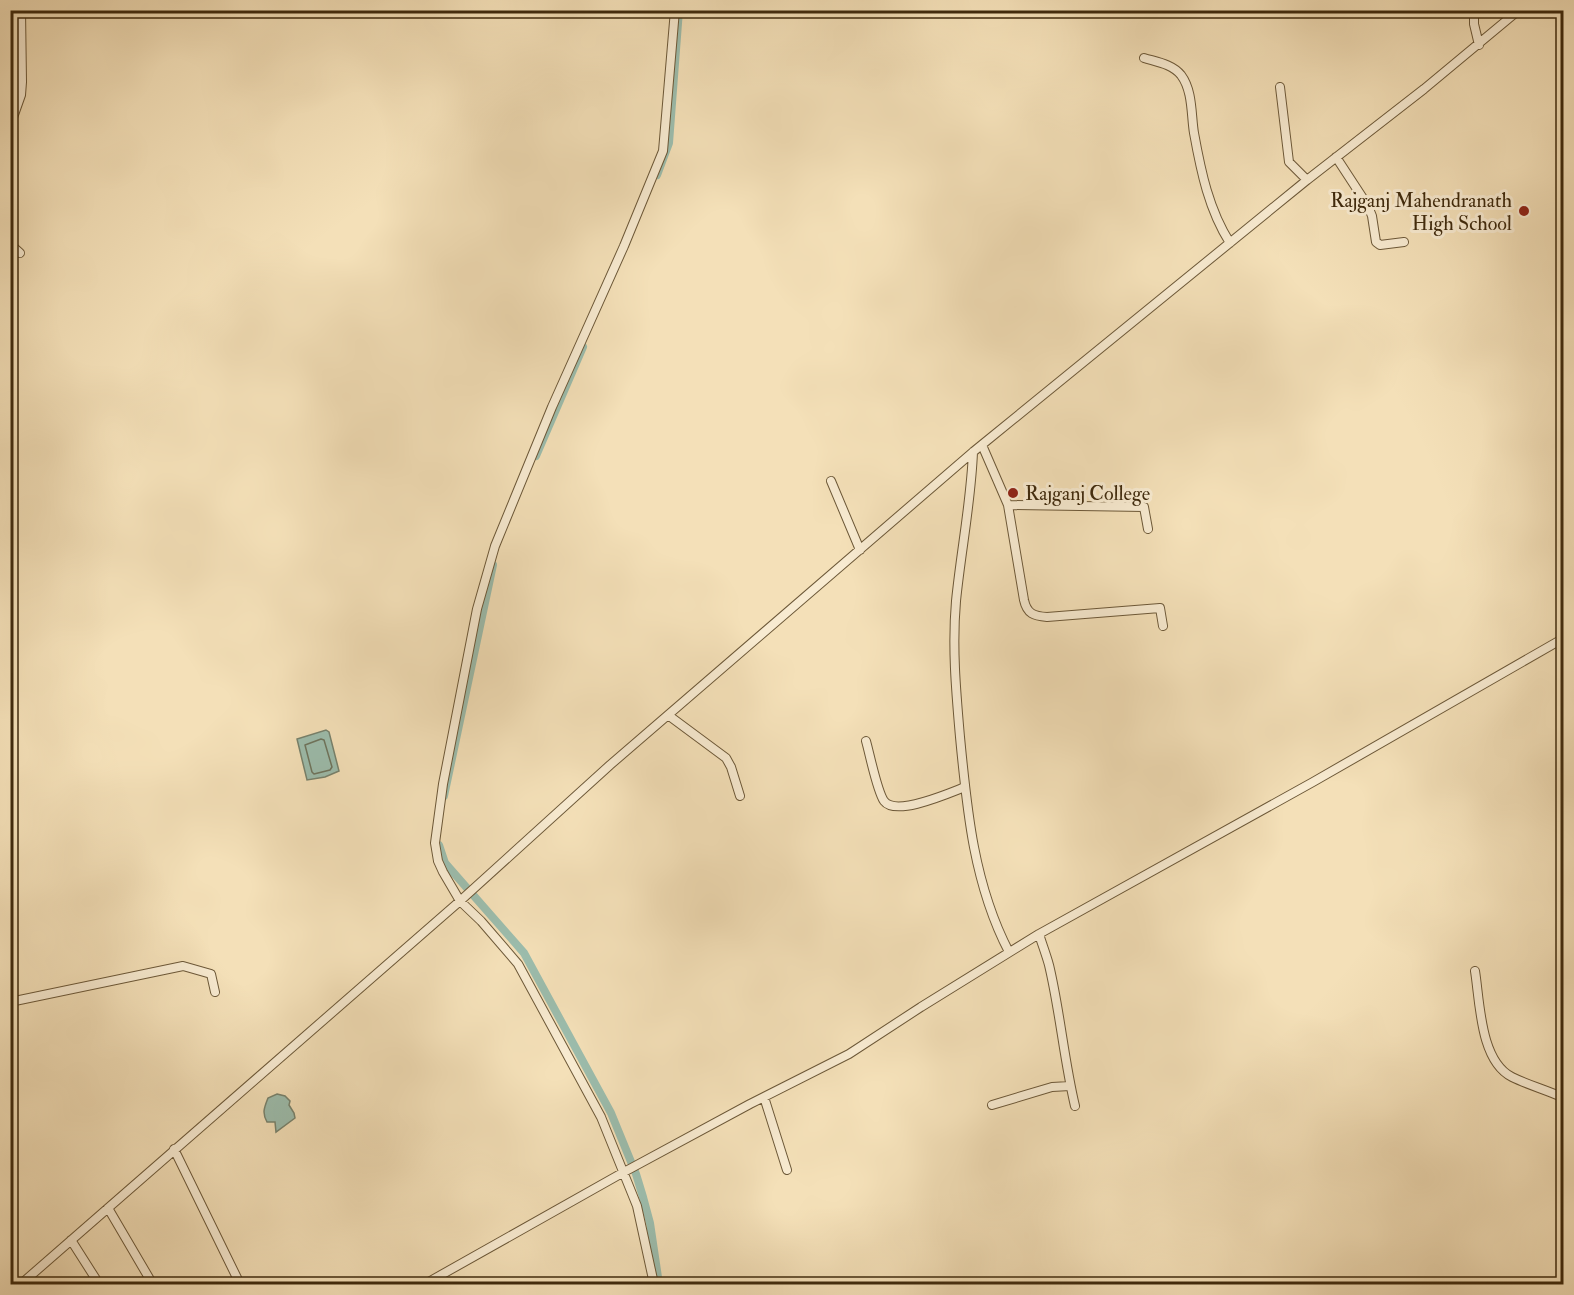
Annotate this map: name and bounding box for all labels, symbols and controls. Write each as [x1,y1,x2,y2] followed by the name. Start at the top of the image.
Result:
[1330,188,1512,236] place label: Rajganj Mahendranath High School
[1517,204,1531,218] marker: Rajganj Mahendranath High School
[1025,481,1150,506] place label: Rajganj College
[1006,486,1020,500] marker: Rajganj College

